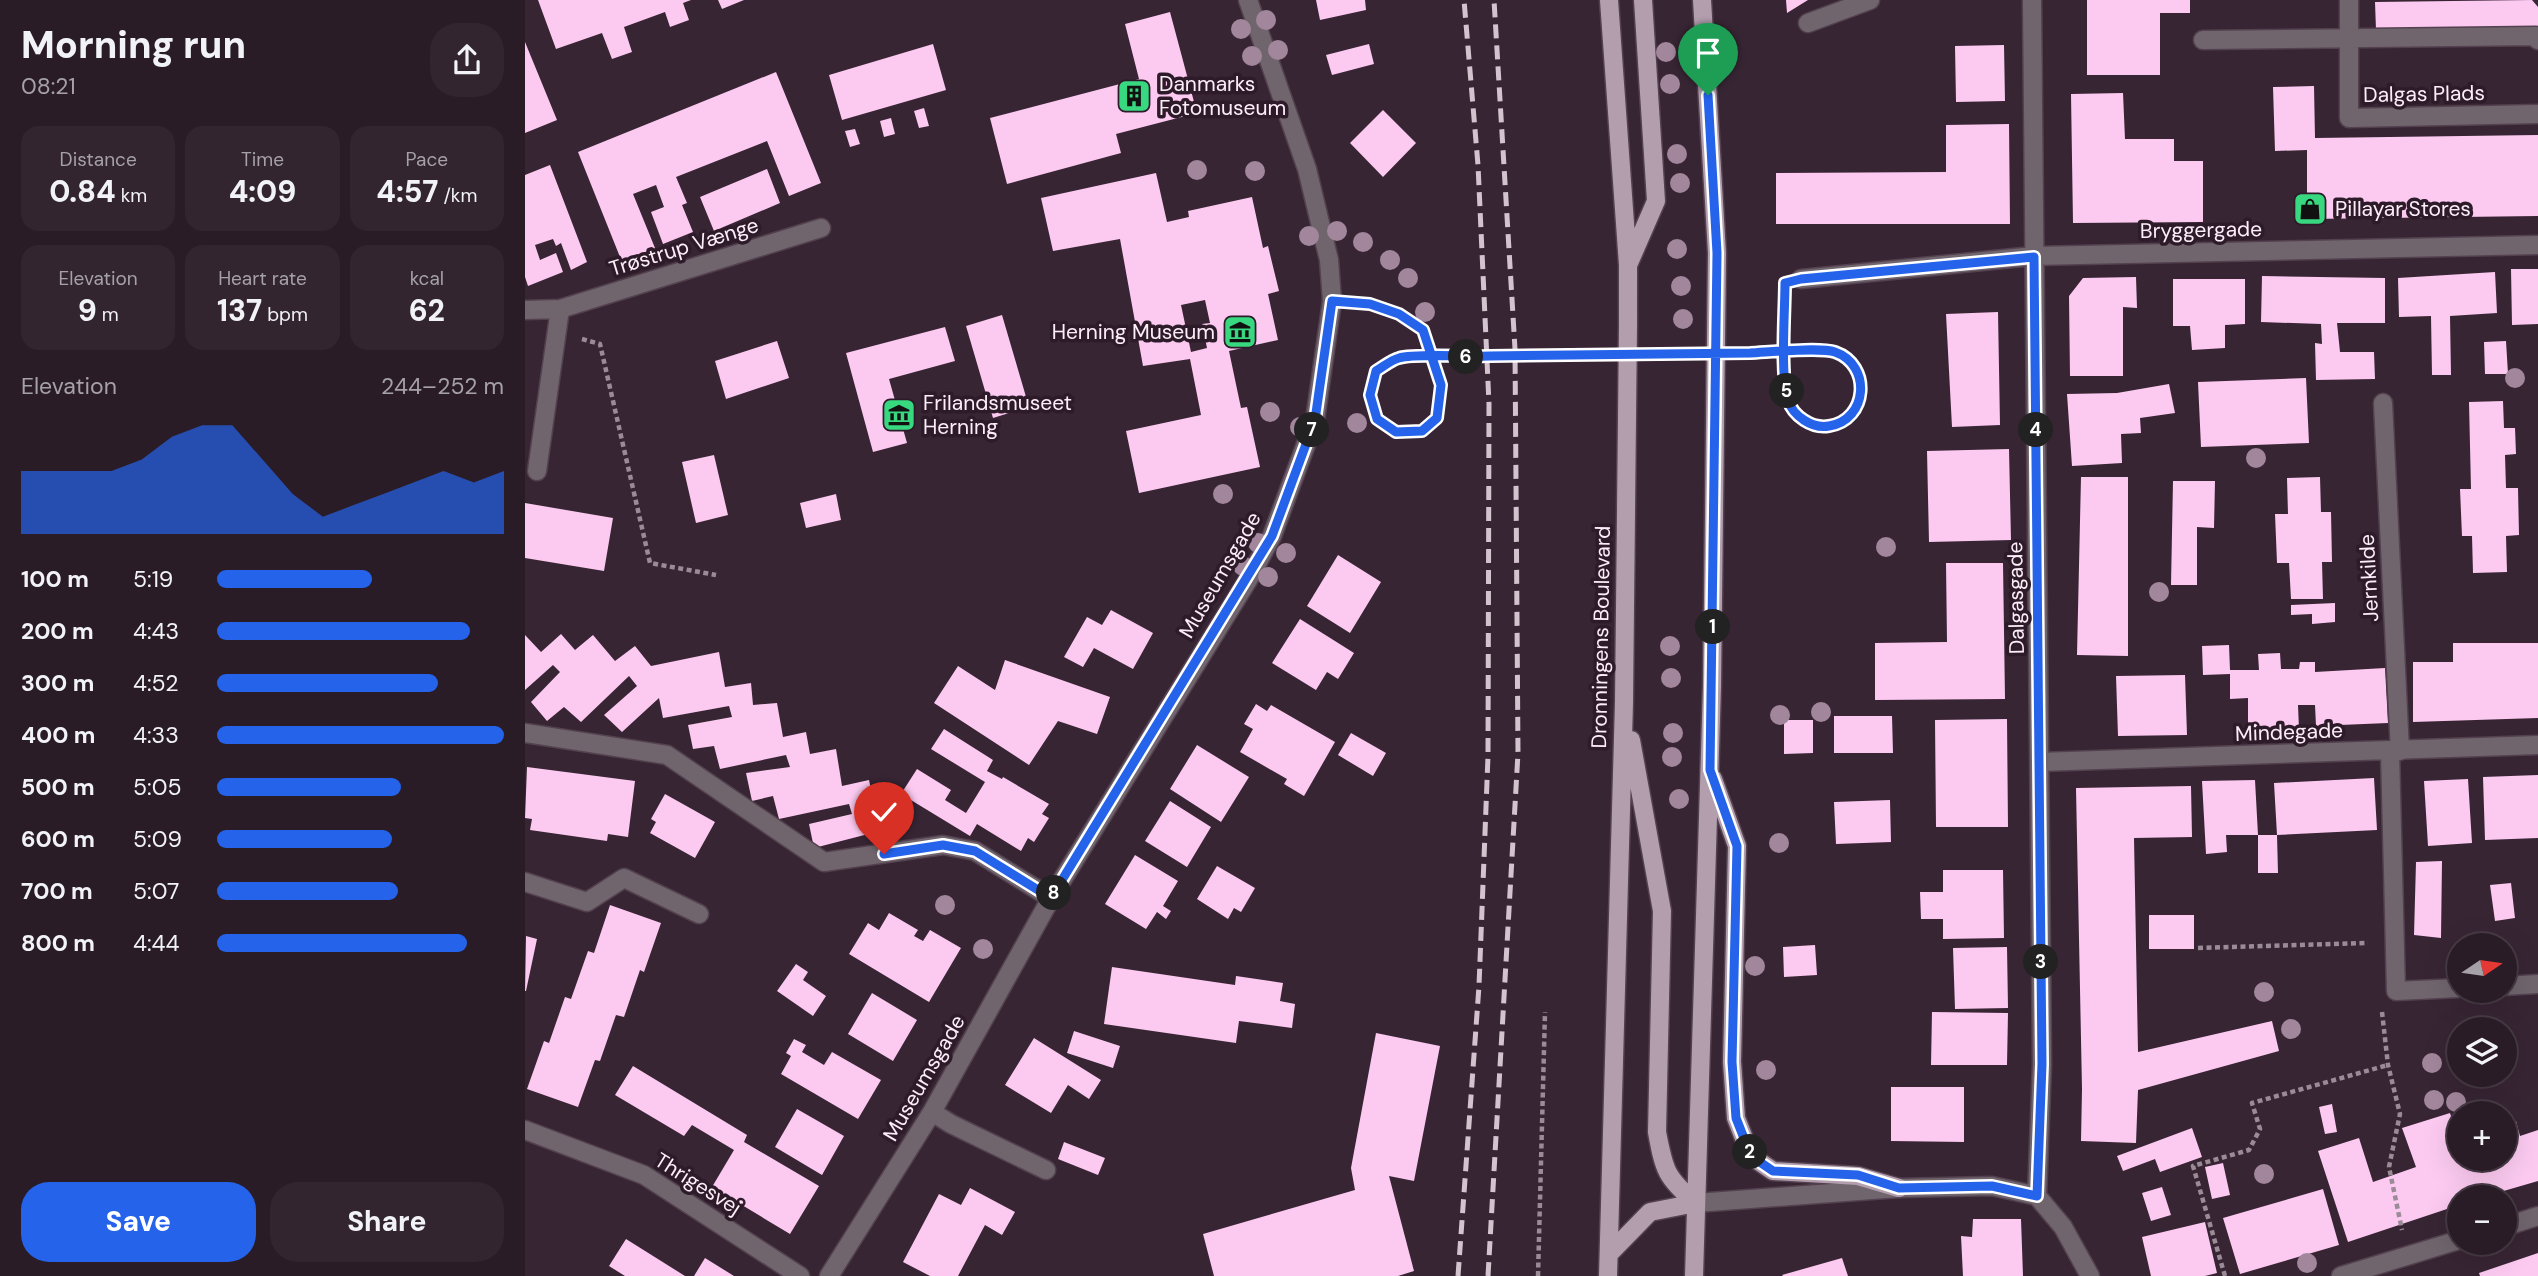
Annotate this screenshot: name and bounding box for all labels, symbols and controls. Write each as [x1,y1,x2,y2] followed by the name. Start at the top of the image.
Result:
[21,20,246,70] text: Morning run
[430,23,504,97] button: share
[1678,23,1738,95] pin
[1689,34,1727,72] icon: arrive
[1159,70,1286,122] place label: Danmarks Fotomuseum
[21,71,76,101] text: 08:21
[1115,77,1153,115] building icon: Danmarks Fotomuseum
[2363,79,2485,109] street label: Dalgas Plads
[60,147,137,172] text: Distance
[241,147,284,172] text: Time
[406,147,448,172] text: Pace
[49,172,116,211] text: 0.84
[229,172,296,211] text: 4:09
[376,172,438,211] text: 4:57
[116,183,147,208] text: km
[438,183,477,208] text: /km
[2291,190,2329,228] shop icon: Pillayar Stores
[2335,195,2471,223] place label: Pillayar Stores
[606,211,762,283] street label: Trøstrup Vænge
[2140,215,2262,245] street label: Bryggergade
[59,266,138,291] text: Elevation
[218,266,307,291] text: Heart rate
[410,266,444,291] text: kcal
[78,291,97,330] text: 9
[217,291,262,330] text: 137
[409,291,445,330] text: 62
[97,302,119,327] text: m
[262,302,308,327] text: bpm
[1221,313,1259,351] museum icon: Herning Museum
[1052,318,1215,346] place label: Herning Museum
[1448,340,1483,374] pin: 6
[1459,344,1472,369] text: 6
[21,371,117,401] text: Elevation
[381,371,504,401] text: 244–252 m
[1769,374,1805,408] pin: 5
[1781,378,1792,403] text: 5
[923,389,1072,441] place label: Frilandsmuseet Herning
[880,396,918,434] museum icon: Frilandsmuseet Herning
[1295,412,1329,448] pin: 7
[2019,412,2053,448] pin: 4
[1306,417,1317,442] text: 7
[2029,417,2042,442] text: 4
[1172,507,1268,643] street label: Museumsgade
[1585,525,1617,749] street label: Dronningens Boulevard
[2353,533,2385,623] street label: Jernkilde
[2001,541,2031,654] street label: Dalgasgade
[21,564,89,594] text: 100 m
[133,564,173,594] text: 5:19
[1695,610,1731,644] pin: 1
[1709,614,1716,639] text: 1
[21,616,94,646] text: 200 m
[133,616,179,646] text: 4:43
[21,668,94,698] text: 300 m
[133,668,179,698] text: 4:52
[2235,716,2344,748] street label: Mindegade
[21,720,95,750] text: 400 m
[133,720,179,750] text: 4:33
[21,772,95,802] text: 500 m
[133,772,181,802] text: 5:05
[854,782,914,854] pin
[865,793,903,831] icon: check
[21,824,95,854] text: 600 m
[133,824,182,854] text: 5:09
[21,876,93,906] text: 700 m
[133,876,179,906] text: 5:07
[1037,876,1071,910] pin: 8
[1047,880,1060,905] text: 8
[21,928,95,958] text: 800 m
[133,928,180,958] text: 4:44
[2447,933,2517,1003] north arrow
[2447,933,2517,1255] map controls
[2023,944,2059,979] pin: 3
[2035,949,2046,974] text: 3
[876,1010,972,1146] street label: Museumsgade
[2447,1017,2517,1087] button: layers
[2447,1101,2517,1171] button: +
[1733,1134,1767,1170] pin: 2
[1744,1139,1755,1164] text: 2
[649,1146,747,1222] street label: Thrigesvej
[21,1182,256,1262] button: Save
[270,1182,504,1262] button: Share
[2447,1185,2517,1255] button: −

